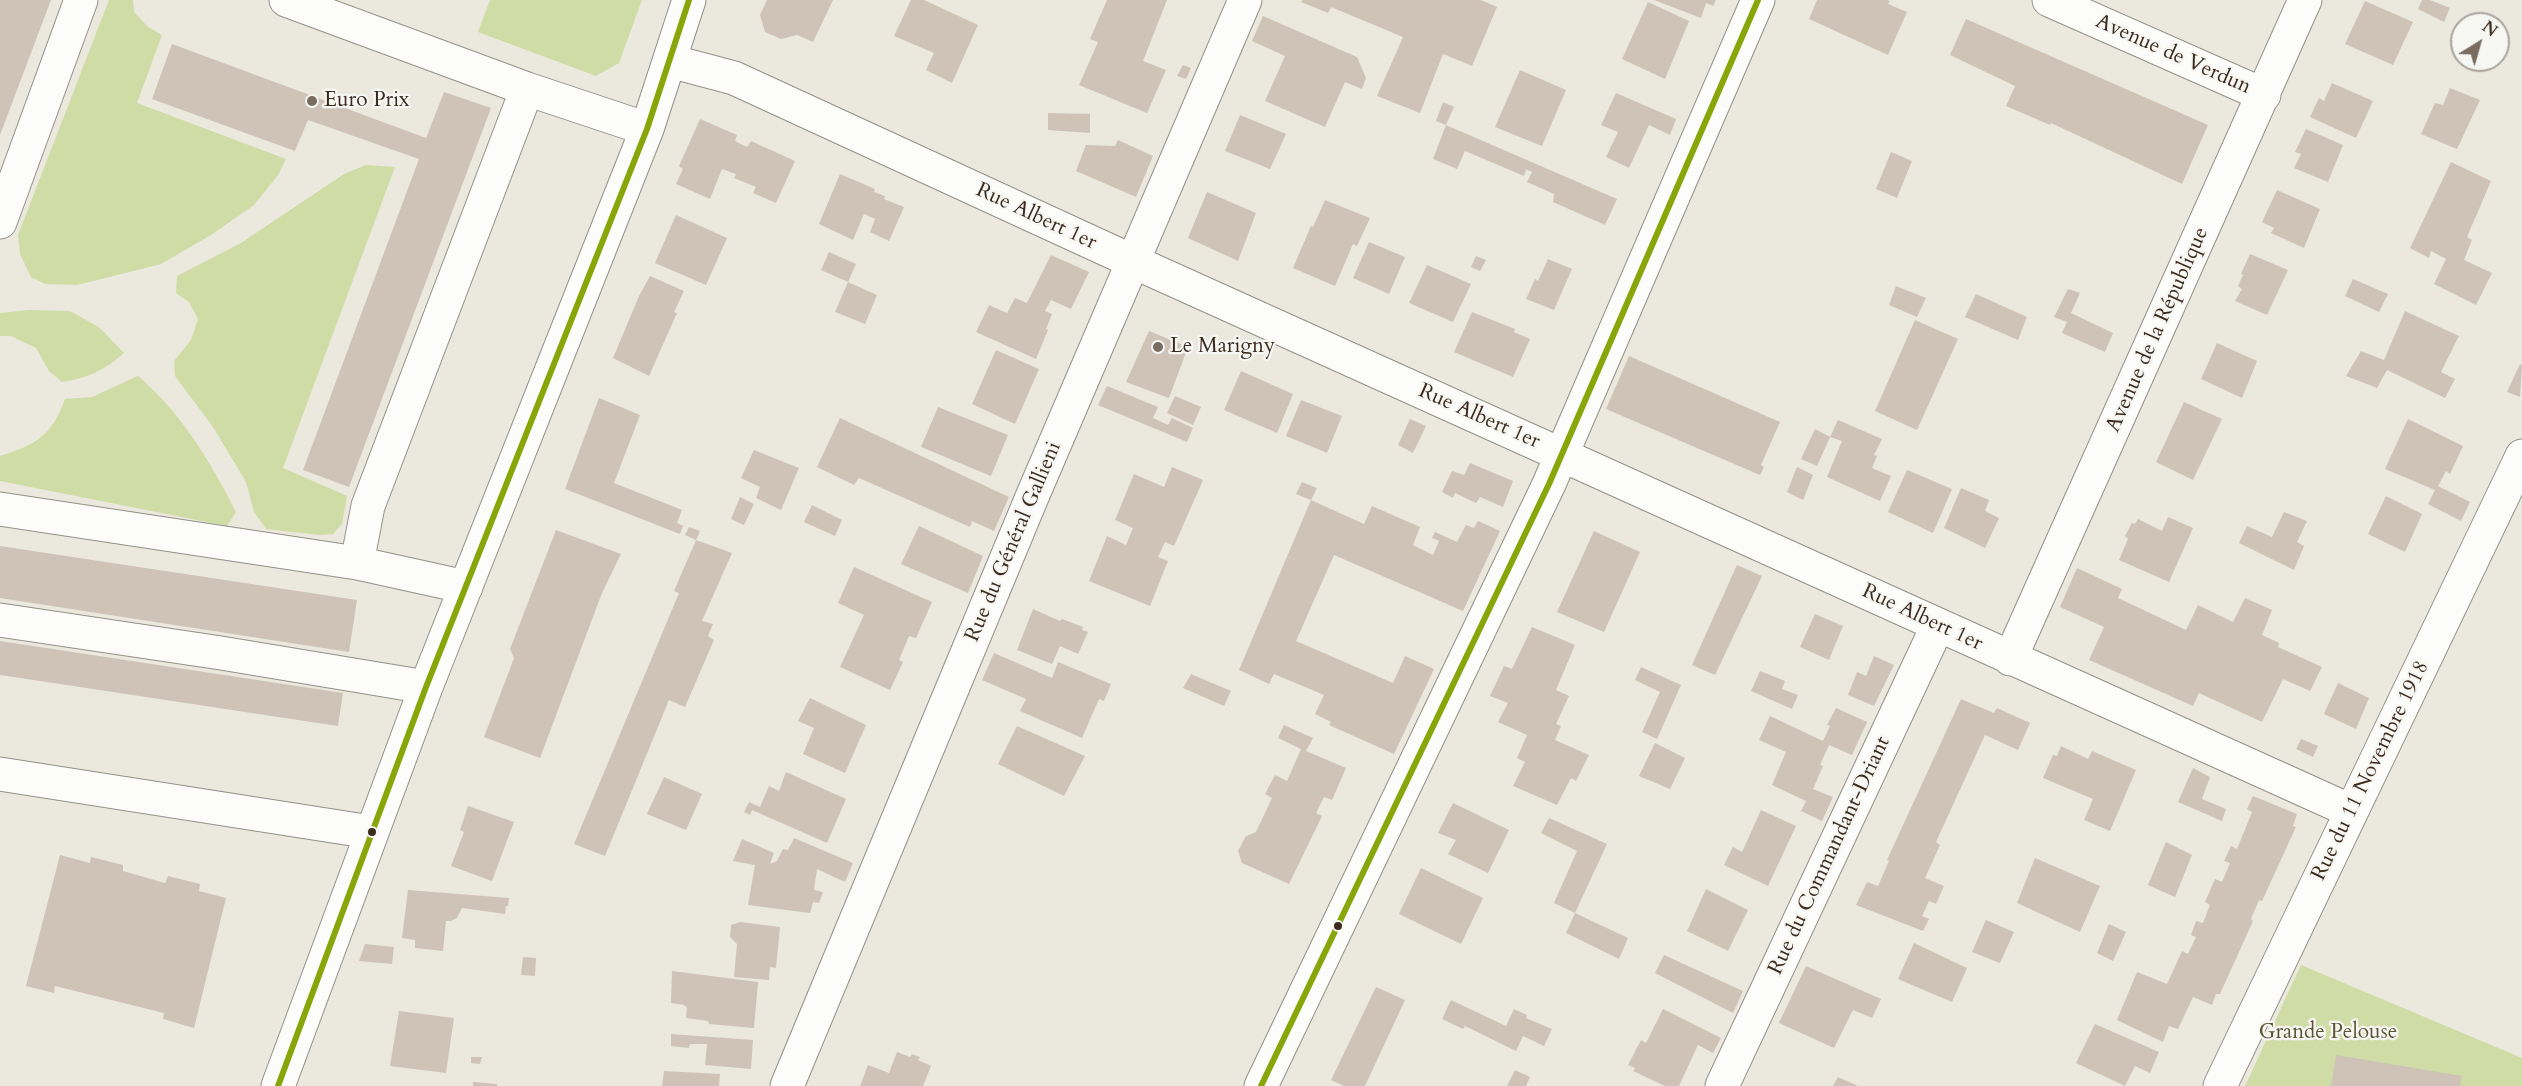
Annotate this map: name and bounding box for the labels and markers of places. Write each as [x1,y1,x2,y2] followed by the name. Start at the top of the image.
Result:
[324,88,410,114] place label: Euro Prix
[305,94,319,108] marker: Euro Prix
[1170,334,1275,360] place label: Le Marigny
[1151,340,1165,354] marker: Le Marigny
[366,826,378,838] unlabelled marker
[1332,920,1344,932] unlabelled marker

